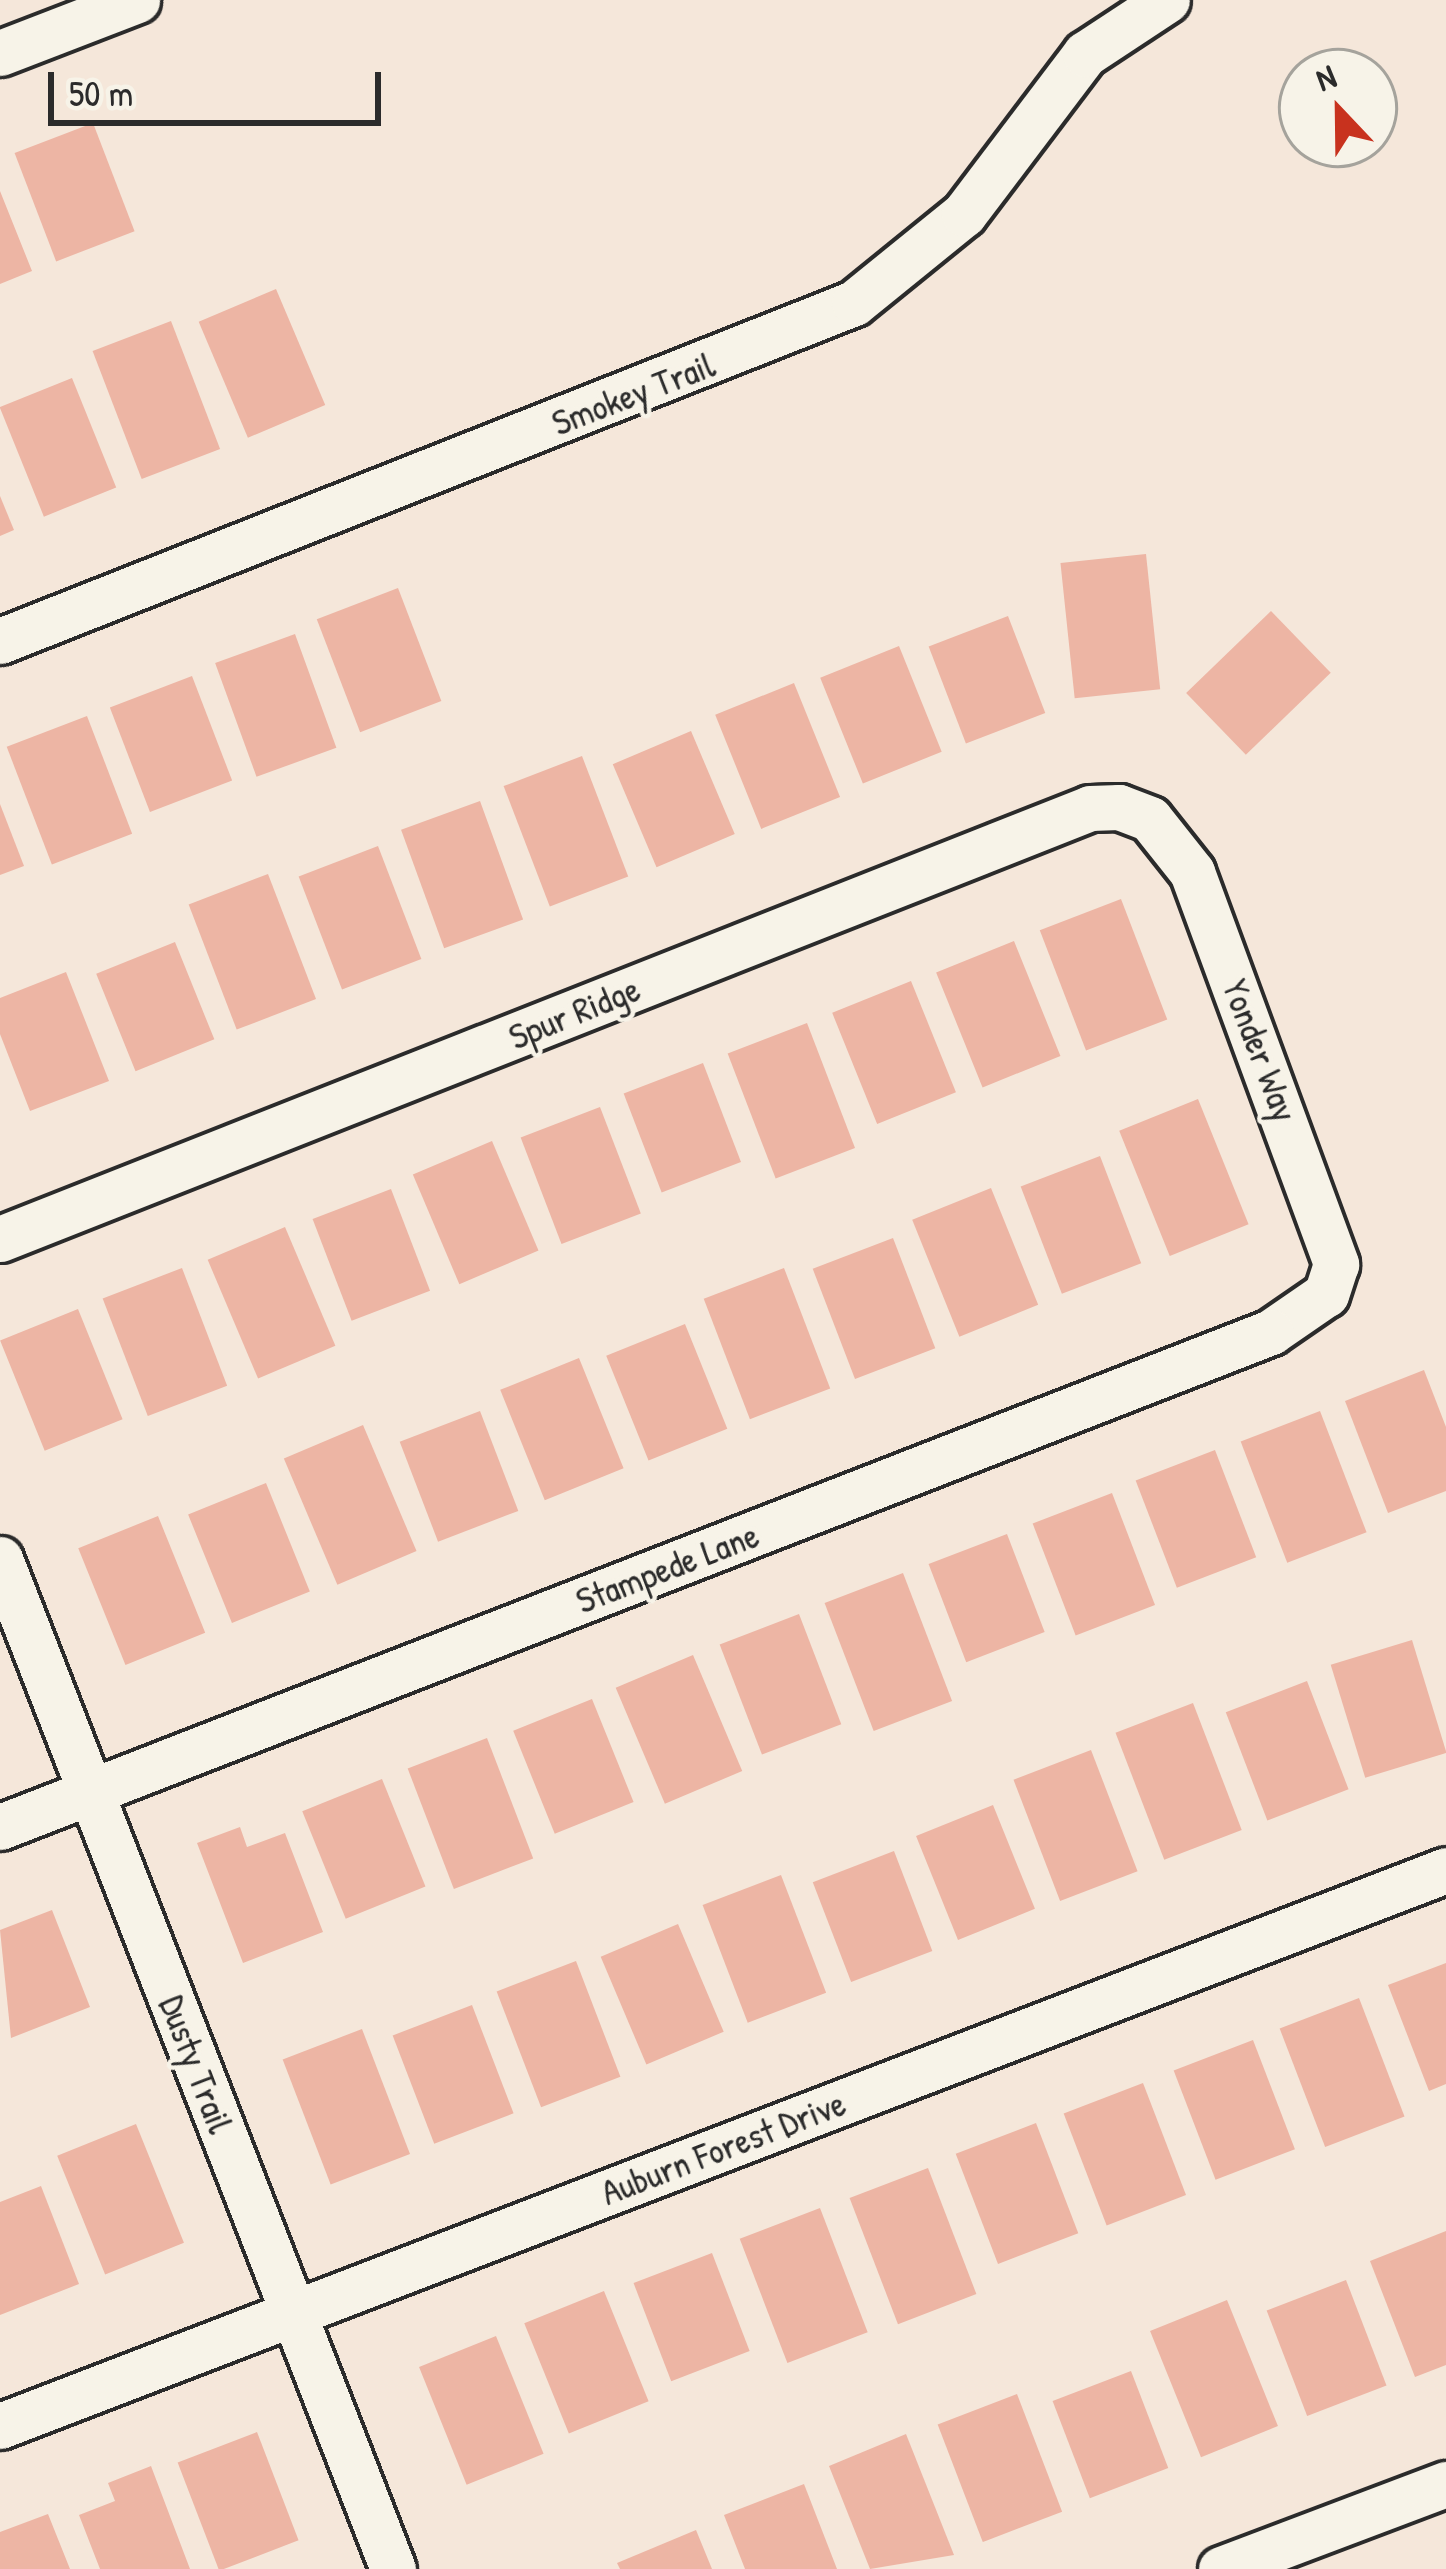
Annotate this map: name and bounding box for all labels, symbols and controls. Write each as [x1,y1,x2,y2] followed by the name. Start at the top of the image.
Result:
[54,48,387,122] scale bar
[1278,48,1398,168] north arrow
[1309,54,1342,101] text: N
[69,68,133,117] text: 50 m
[546,342,720,444] street label: Smokey Trail
[502,966,646,1058] street label: Spur Ridge
[1214,973,1308,1127] street label: Yonder Way
[570,1512,764,1622] street label: Stampede Lane
[151,1989,243,2139] street label: Dusty Trail
[595,2081,851,2213] street label: Auburn Forest Drive

